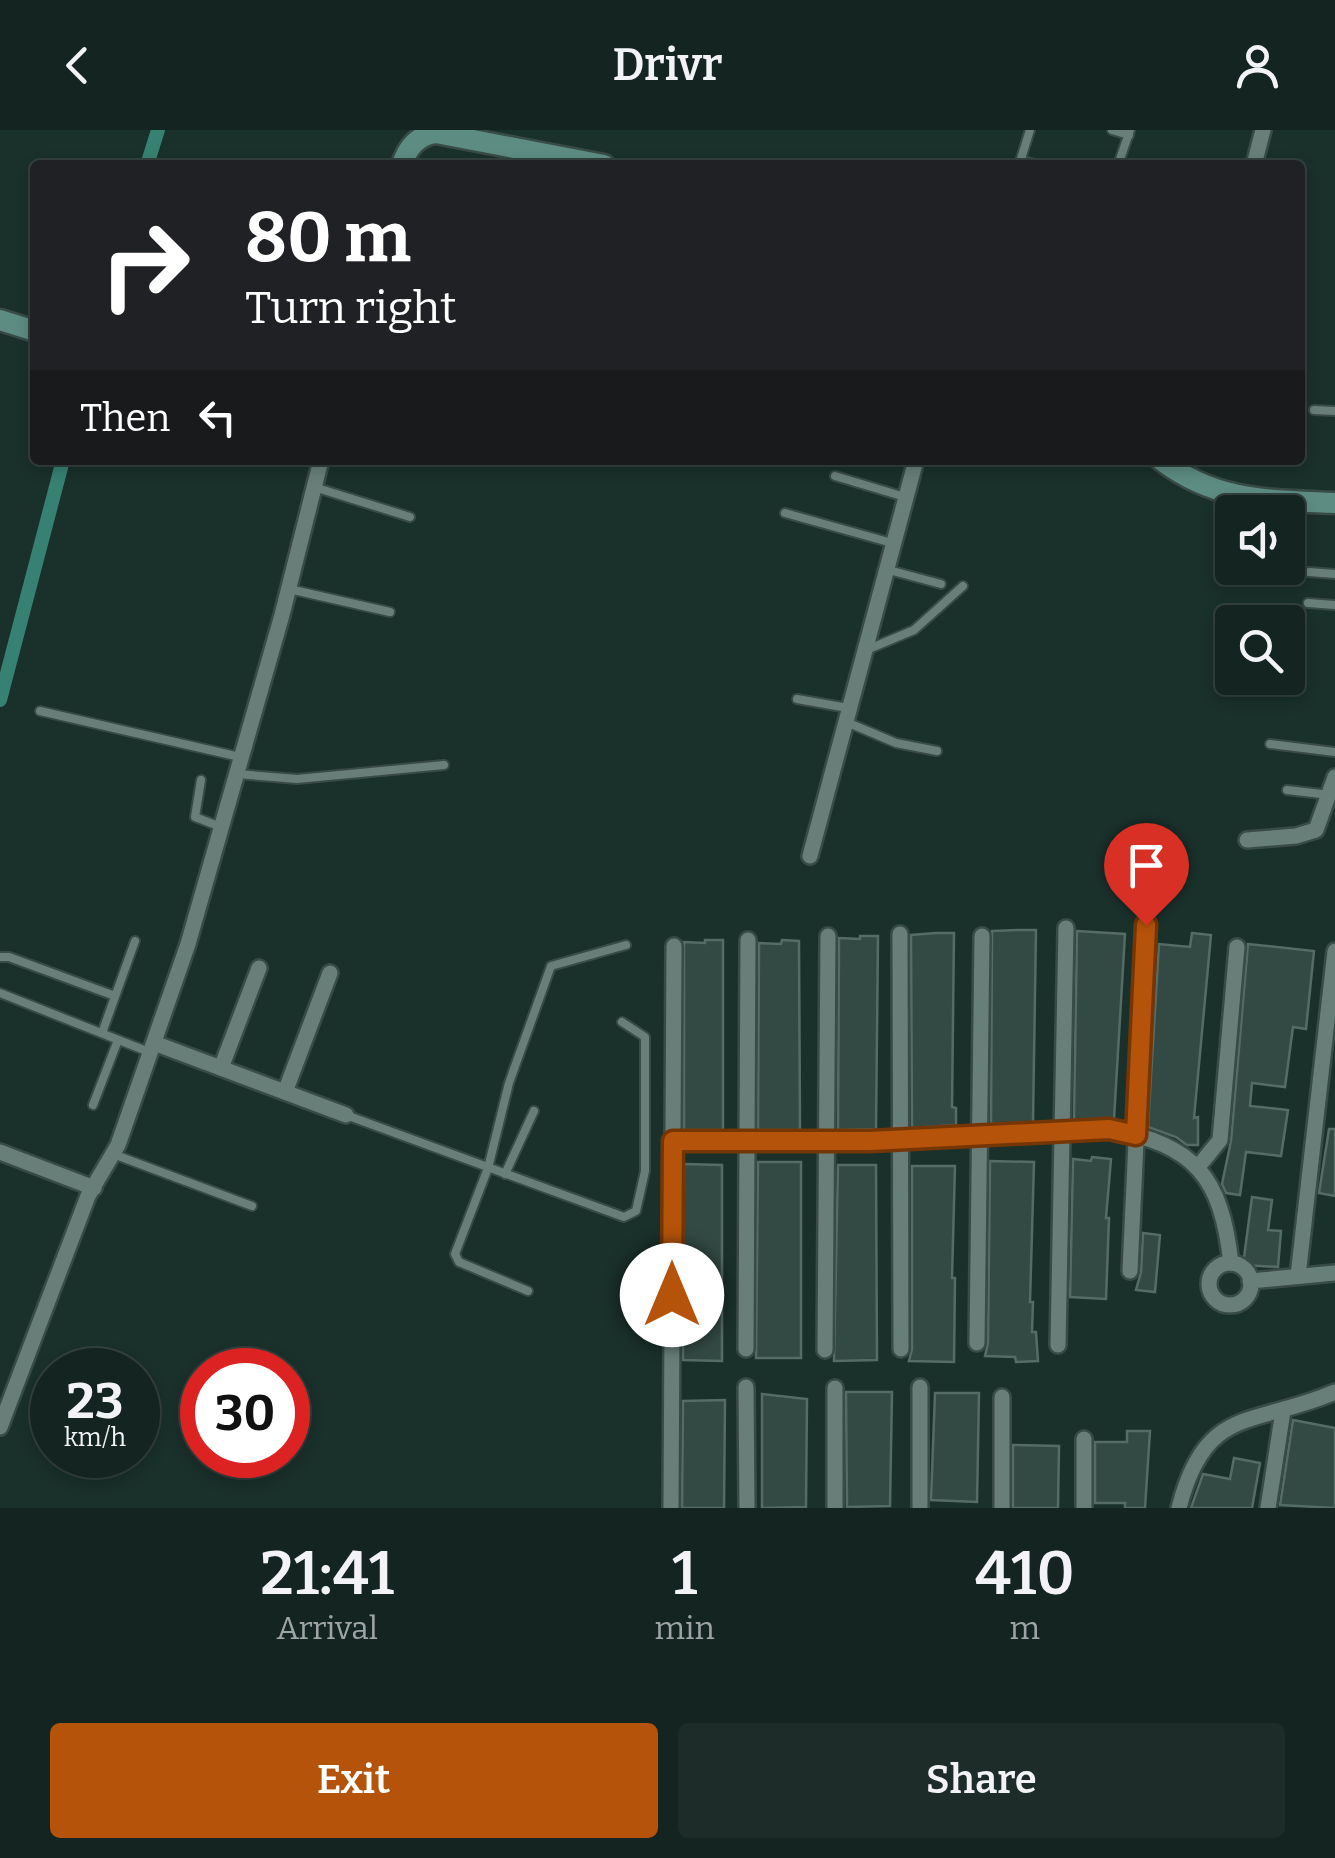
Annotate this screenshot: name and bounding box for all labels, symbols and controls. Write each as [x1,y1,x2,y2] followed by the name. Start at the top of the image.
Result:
[50,38,105,93] icon: back
[613,38,722,92] text: Drivr
[1230,38,1285,93] icon: person
[245,196,411,280] text: 80 m
[80,200,210,330] icon: right
[245,281,457,335] text: Turn right
[190,390,245,445] icon: left
[80,395,170,441] text: Then
[1215,495,1305,695] map controls
[1215,495,1305,585] button: sound
[1215,605,1305,695] button: search
[1104,823,1189,926] pin
[1119,838,1174,893] icon: arrive
[620,1243,724,1347] position arrow
[180,1348,310,1478] speed limit sign: 30
[67,1371,123,1431] text: 23
[64,1423,126,1453] text: km/h
[260,1538,394,1610] text: 21:41
[672,1538,697,1610] text: 1
[975,1538,1075,1610] text: 410
[277,1609,378,1647] text: Arrival
[654,1609,715,1647] text: min
[1010,1609,1040,1647] text: m
[50,1723,658,1838] button: Exit
[678,1723,1285,1838] button: Share

